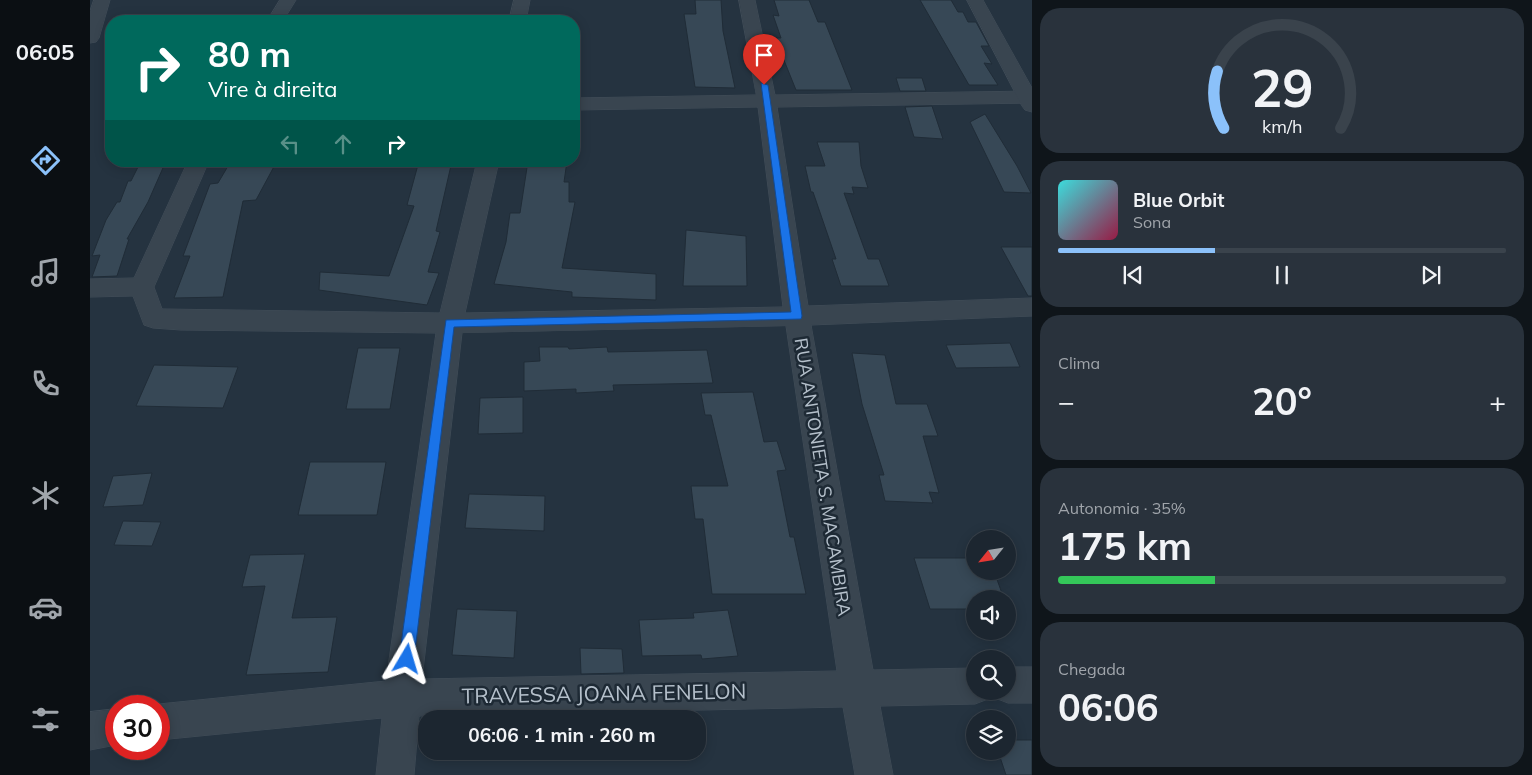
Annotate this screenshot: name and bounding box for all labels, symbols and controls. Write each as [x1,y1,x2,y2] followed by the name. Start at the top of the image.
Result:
[208,32,291,76] text: 80 m
[743,34,785,85] pin
[125,35,190,100] icon: right
[16,38,74,66] text: 06:05
[750,41,778,69] icon: arrive
[1251,55,1313,120] text: 29
[208,75,337,103] text: Vire à direita
[1262,115,1302,137] text: km/h
[276,130,304,158] icon: left
[329,130,357,158] icon: ahead
[382,130,410,158] icon: right
[28,143,63,178] icon: directions
[1133,188,1224,212] text: Blue Orbit
[1133,212,1171,232] text: Sona
[28,255,63,290] icon: music
[1119,261,1147,289] icon: previous
[1268,261,1296,289] icon: pause
[1417,261,1445,289] icon: next
[790,336,856,618] street label: RUA ANTONIETA S. MACAMBIRA
[1058,353,1100,373] text: Clima
[28,366,63,401] icon: phone
[1252,377,1312,425] text: 20°
[1058,384,1075,419] text: −
[1489,384,1506,419] text: +
[28,478,63,513] icon: climate
[1058,498,1186,518] text: Autonomia · 35%
[1058,522,1192,570] text: 175 km
[966,530,1016,580] north arrow
[966,530,1016,760] map controls
[28,590,63,625] icon: car
[966,590,1016,640] button: sound
[380,632,432,684] position arrow
[966,650,1016,700] button: search
[1058,659,1125,679] text: Chegada
[461,678,747,708] street label: TRAVESSA JOANA FENELON
[1058,683,1159,731] text: 06:06
[105,695,170,760] speed limit sign: 30
[28,702,63,737] icon: filters
[966,710,1016,760] button: layers
[468,723,656,747] text: 06:06 · 1 min · 260 m

